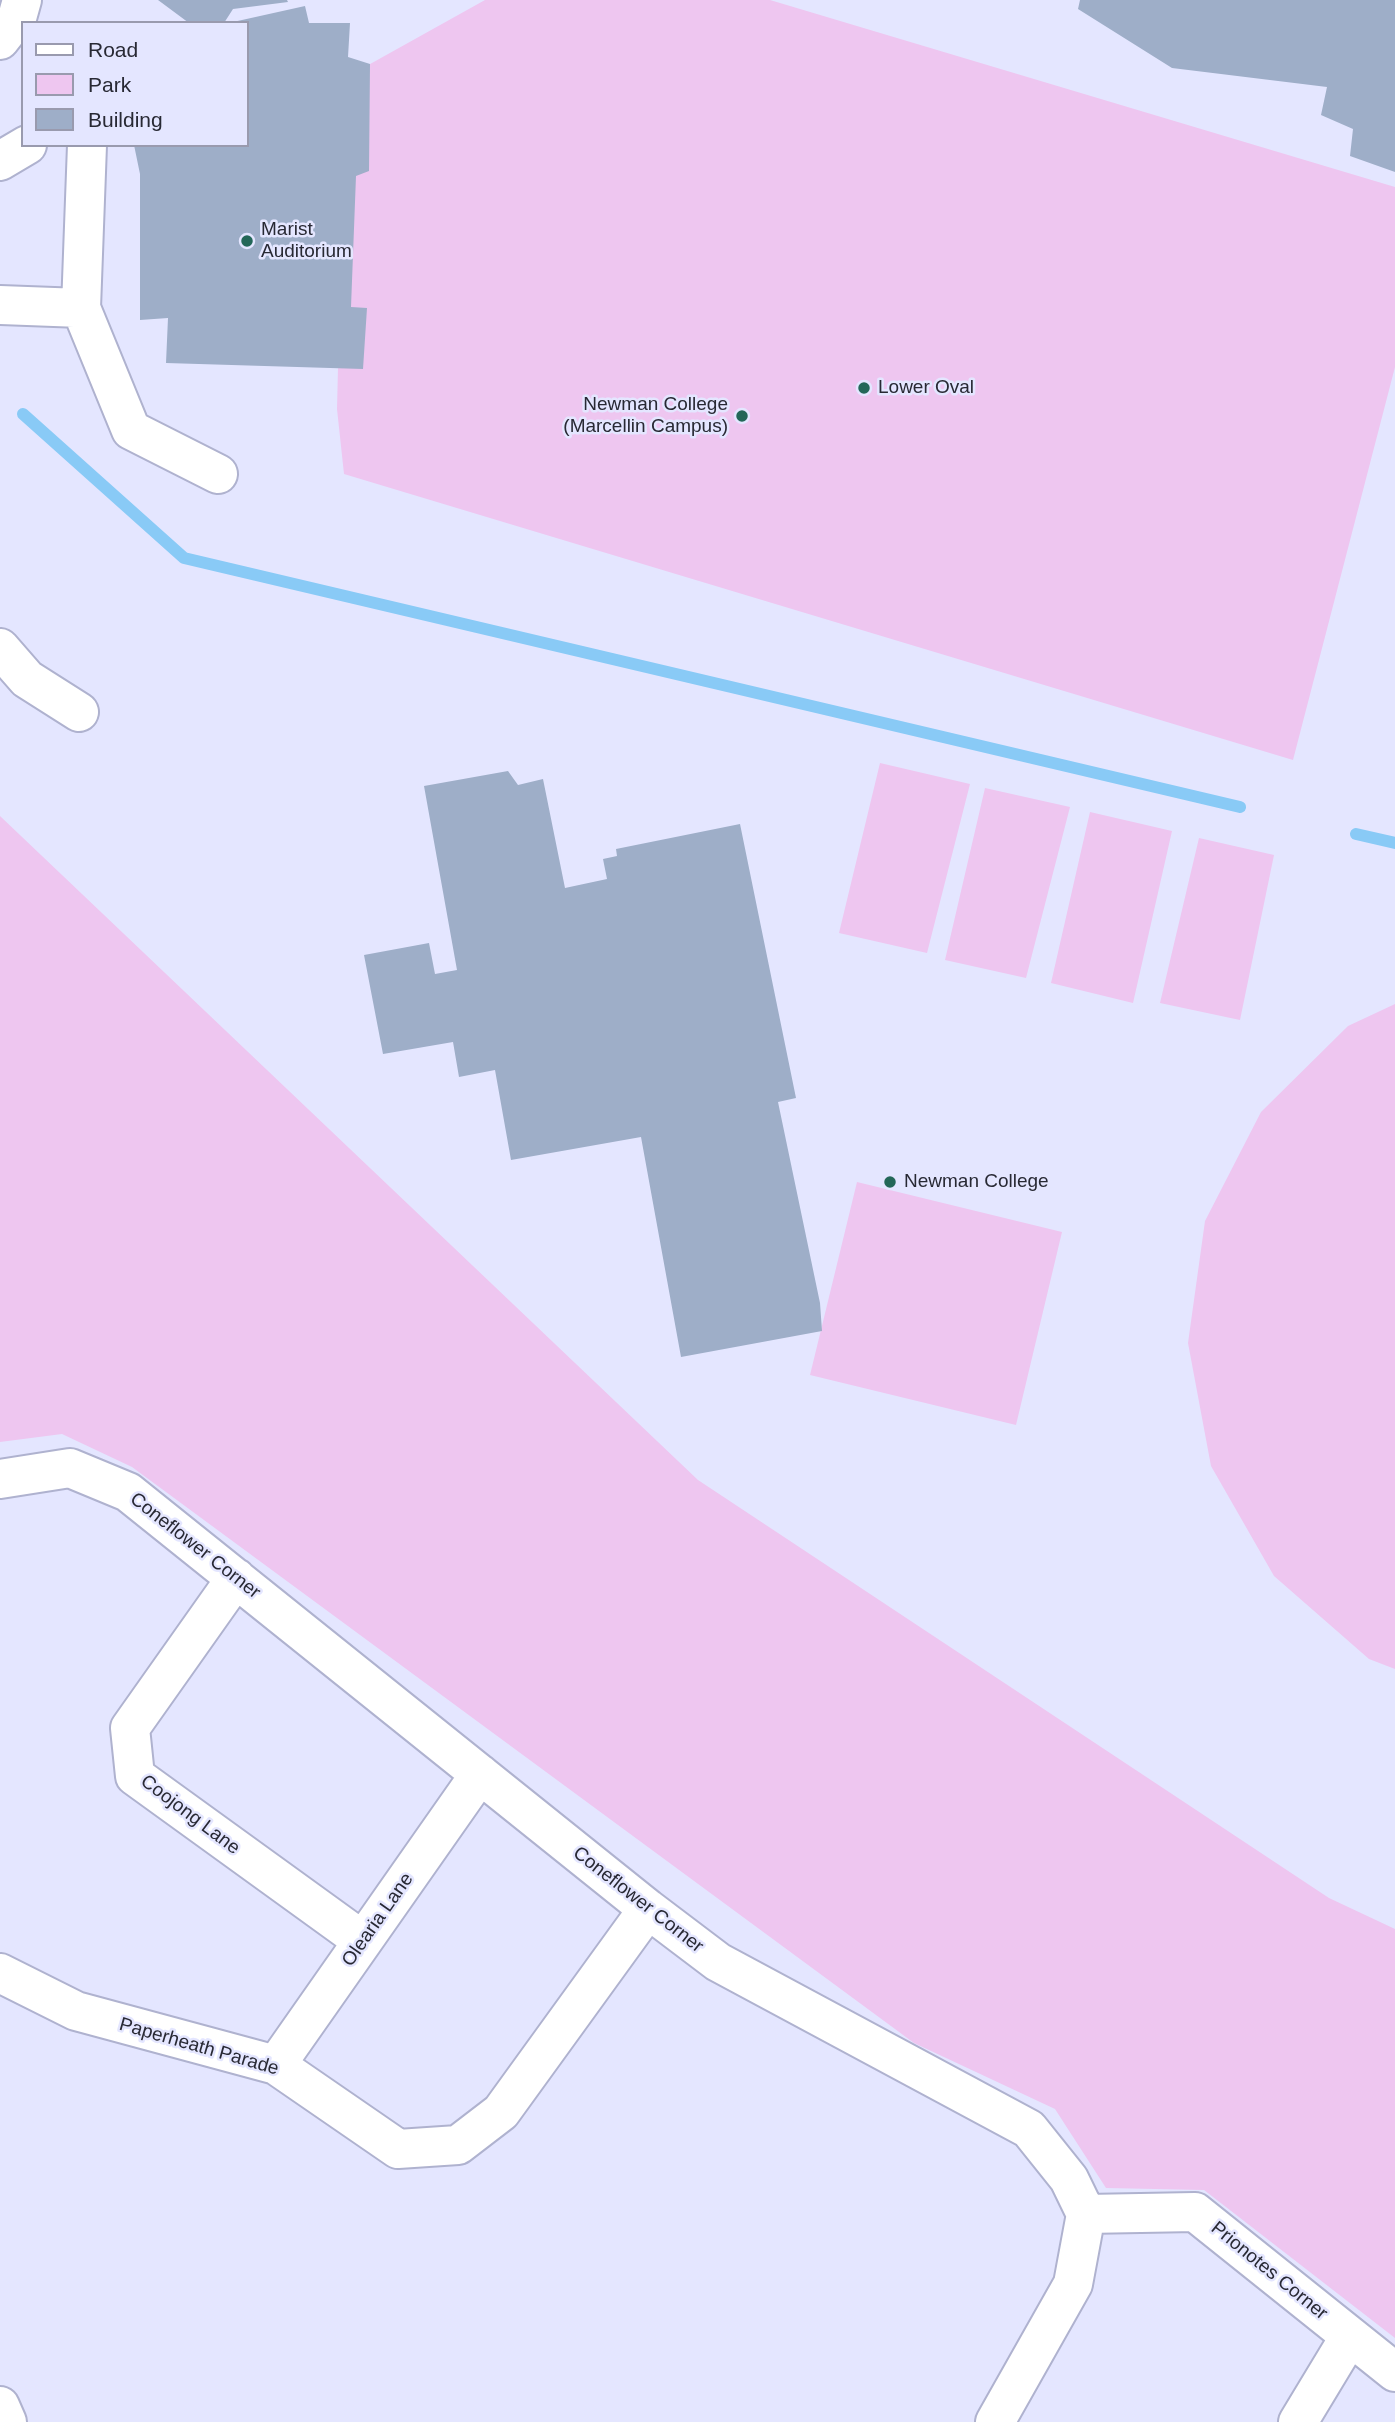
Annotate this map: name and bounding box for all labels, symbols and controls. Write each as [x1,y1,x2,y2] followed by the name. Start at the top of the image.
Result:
[21,21,248,147] legend
[88,38,138,61] text: Road
[88,73,131,96] text: Park
[88,108,163,131] text: Building
[261,219,352,263] place label: Marist Auditorium
[239,233,255,249] marker: Marist Auditorium
[878,377,974,399] place label: Lower Oval
[856,380,872,396] marker: Lower Oval
[563,394,728,438] place label: Newman College (Marcellin Campus)
[734,408,750,424] marker: Newman College (Marcellin Campus)
[904,1171,1049,1193] place label: Newman College
[882,1174,898,1190] marker: Newman College
[125,1488,265,1604] street label: Coneflower Corner
[136,1770,244,1860] street label: Coojong Lane
[568,1842,708,1958] street label: Coneflower Corner
[337,1869,419,1971] street label: Olearia Lane
[117,2013,281,2081] street label: Paperheath Parade
[1206,2217,1332,2325] street label: Prionotes Corner

